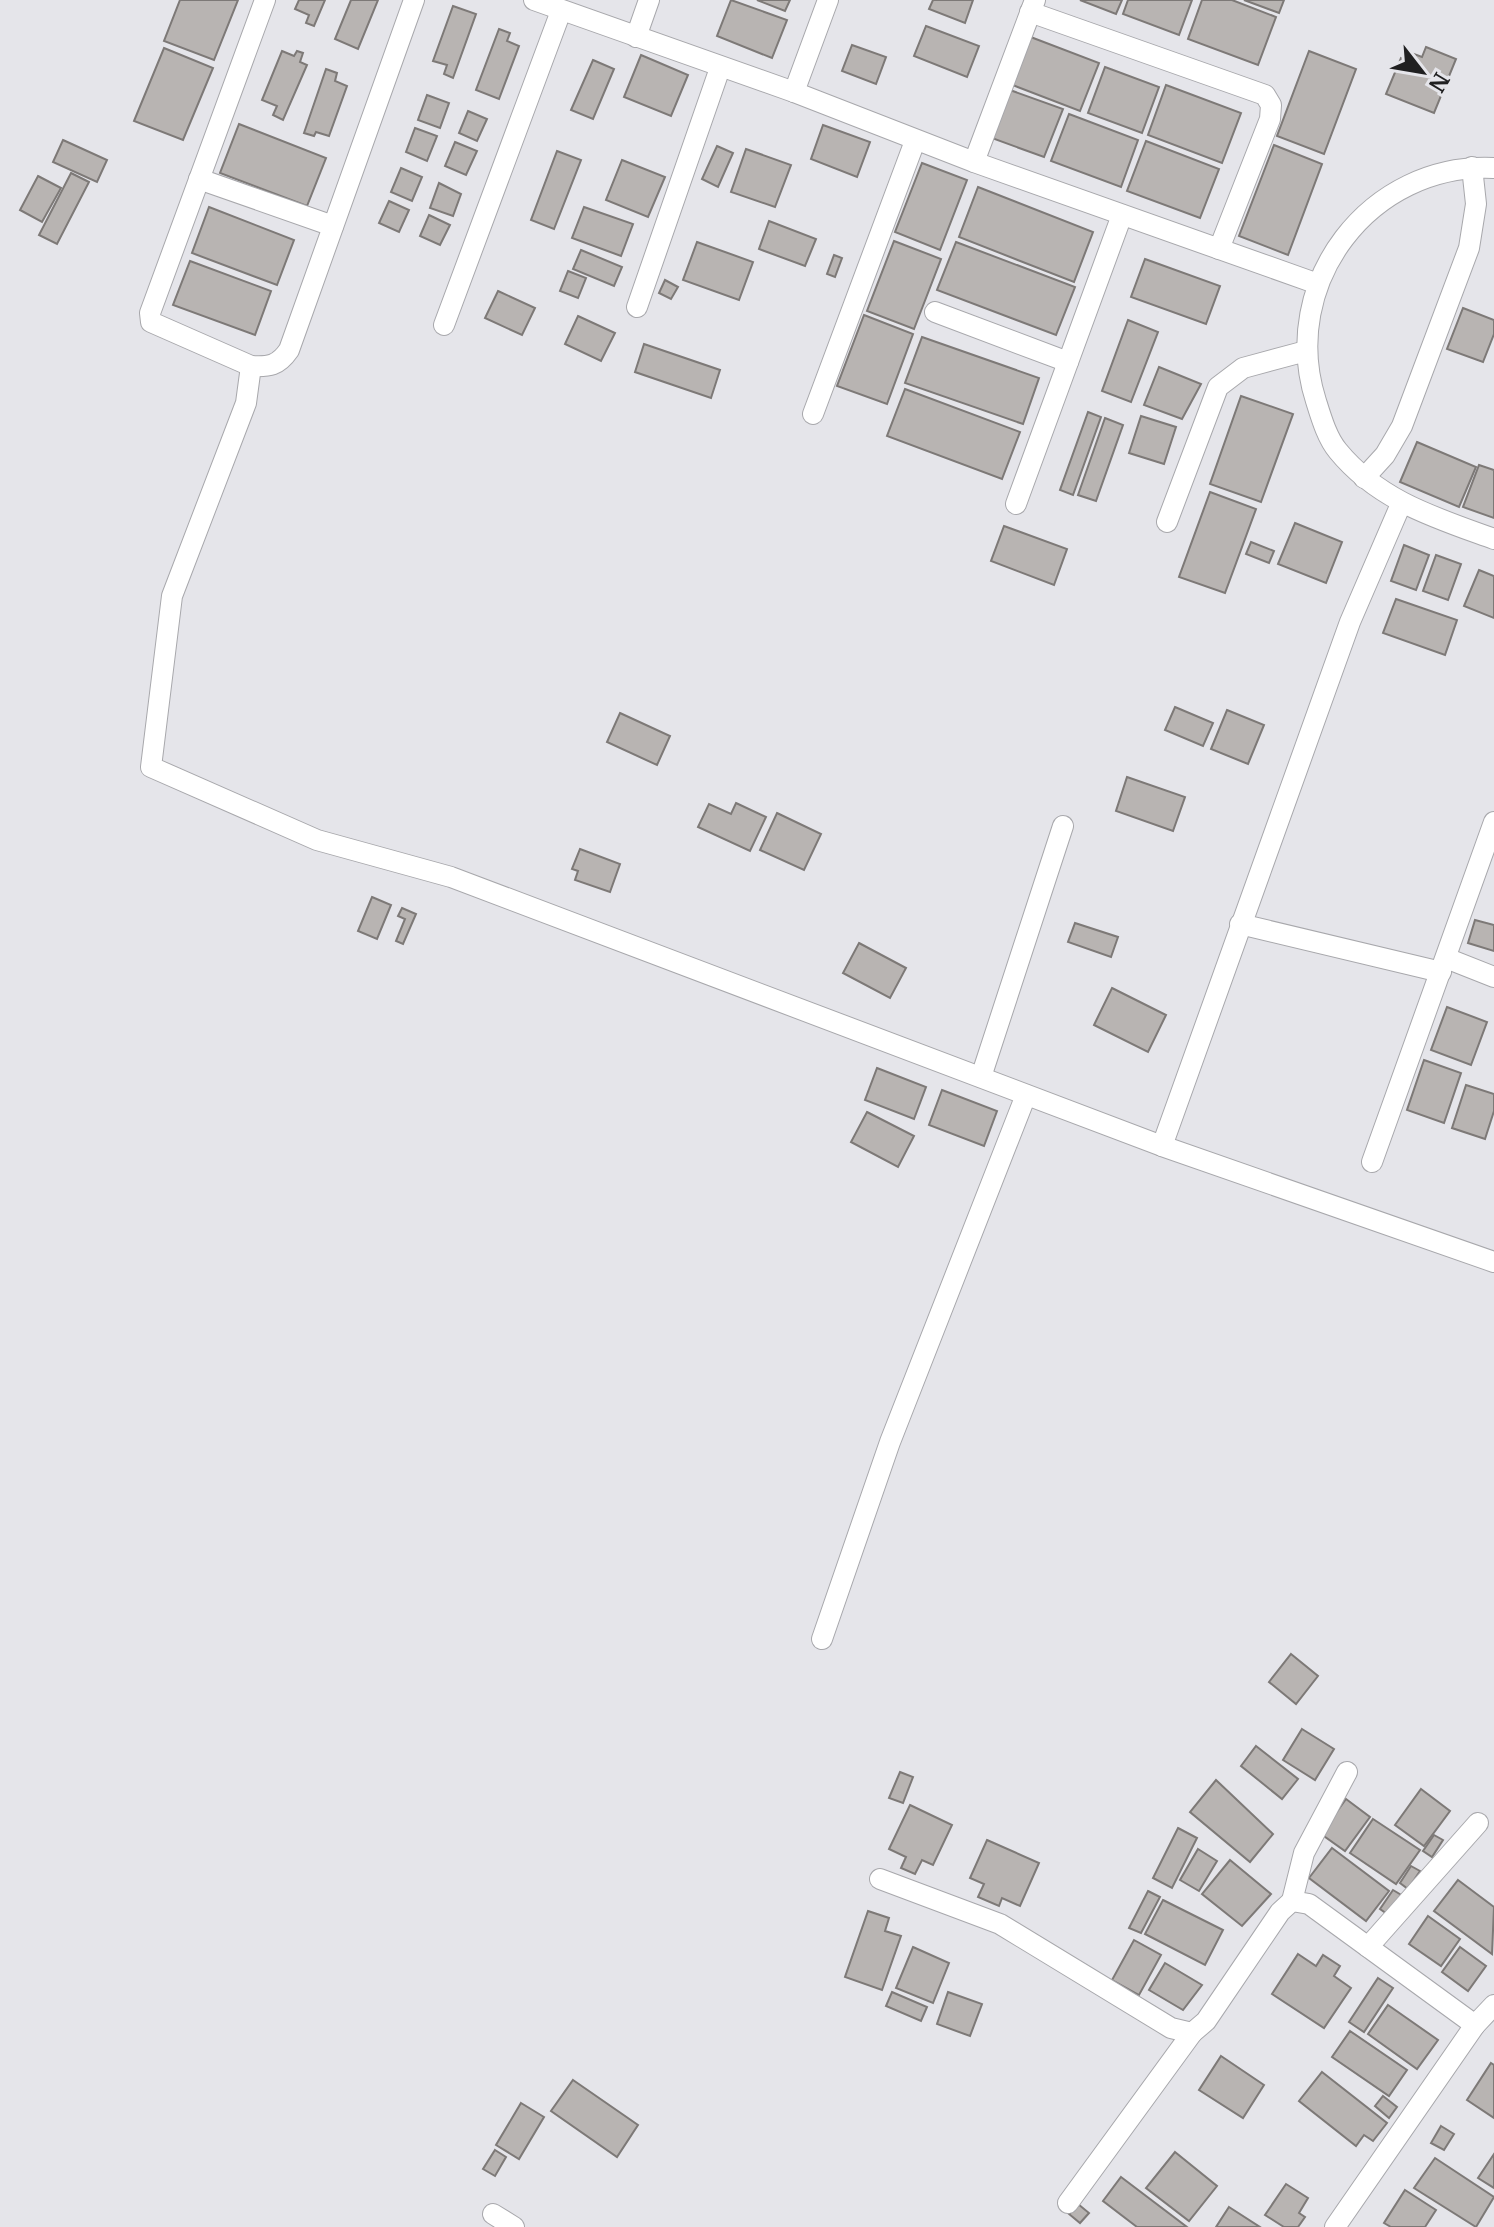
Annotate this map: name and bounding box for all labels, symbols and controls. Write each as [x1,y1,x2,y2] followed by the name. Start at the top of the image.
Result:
[1382,32,1462,112] north arrow
[1422,68,1456,97] text: N

